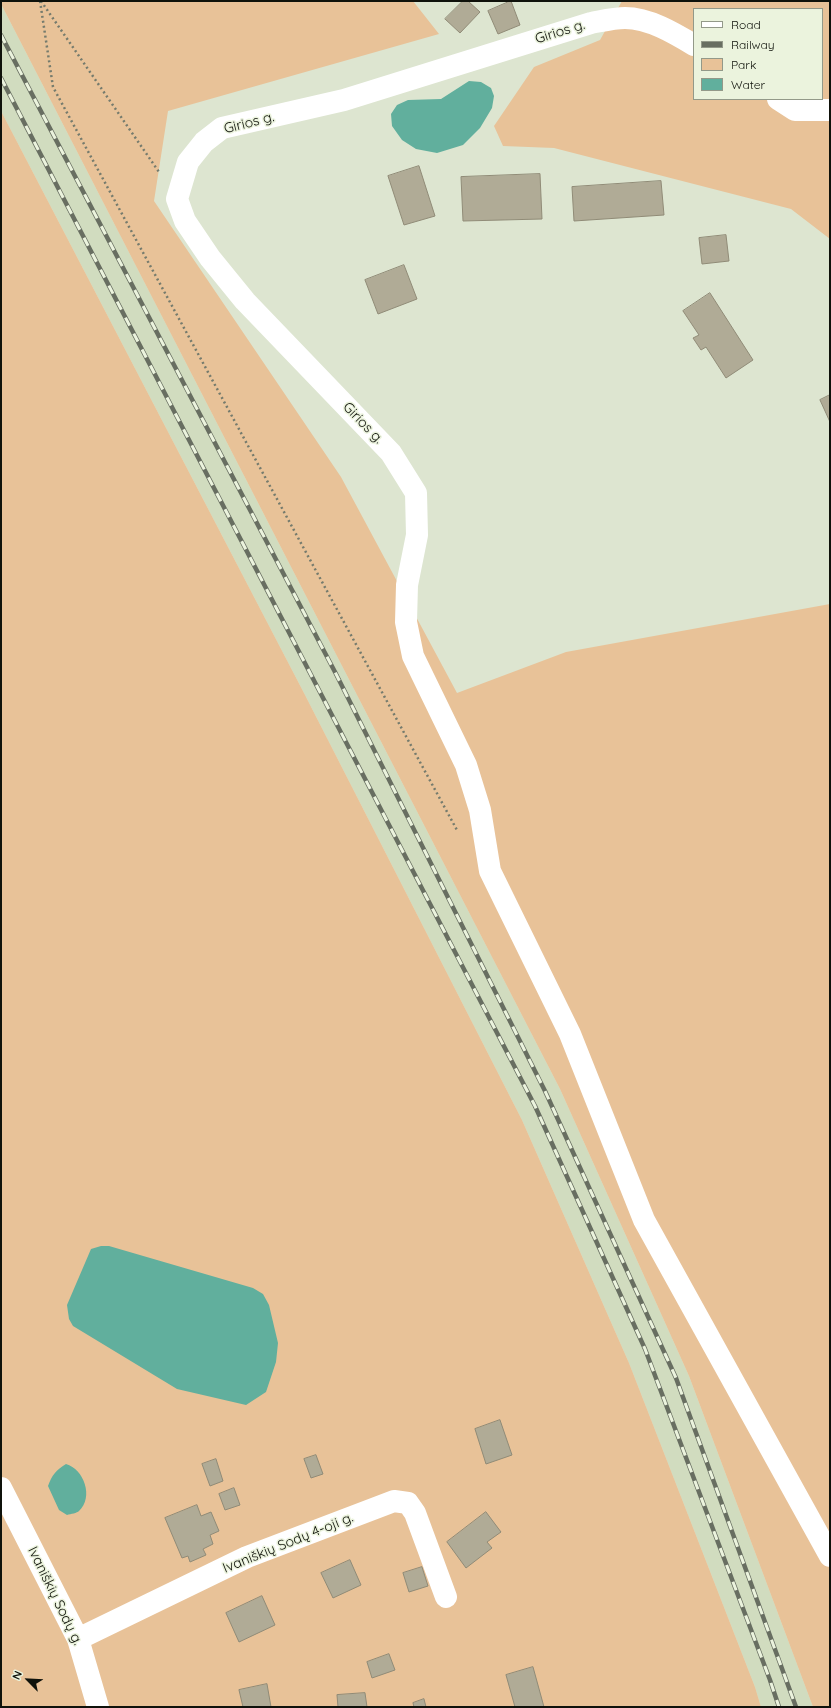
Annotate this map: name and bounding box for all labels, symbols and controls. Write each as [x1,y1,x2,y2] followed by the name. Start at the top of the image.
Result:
[693,8,823,100] legend
[533,16,587,48] street label: Girios g.
[731,17,761,32] text: Road
[731,37,775,52] text: Railway
[731,57,756,72] text: Park
[731,77,765,92] text: Water
[222,109,276,137] street label: Girios g.
[339,399,387,447] street label: Girios g.
[220,1509,356,1577] street label: Ivaniškių Sodų 4-oji g.
[24,1544,86,1648] street label: Ivaniškių Sodų g.
[8,1660,48,1700] north arrow
[9,1669,25,1682] text: N

